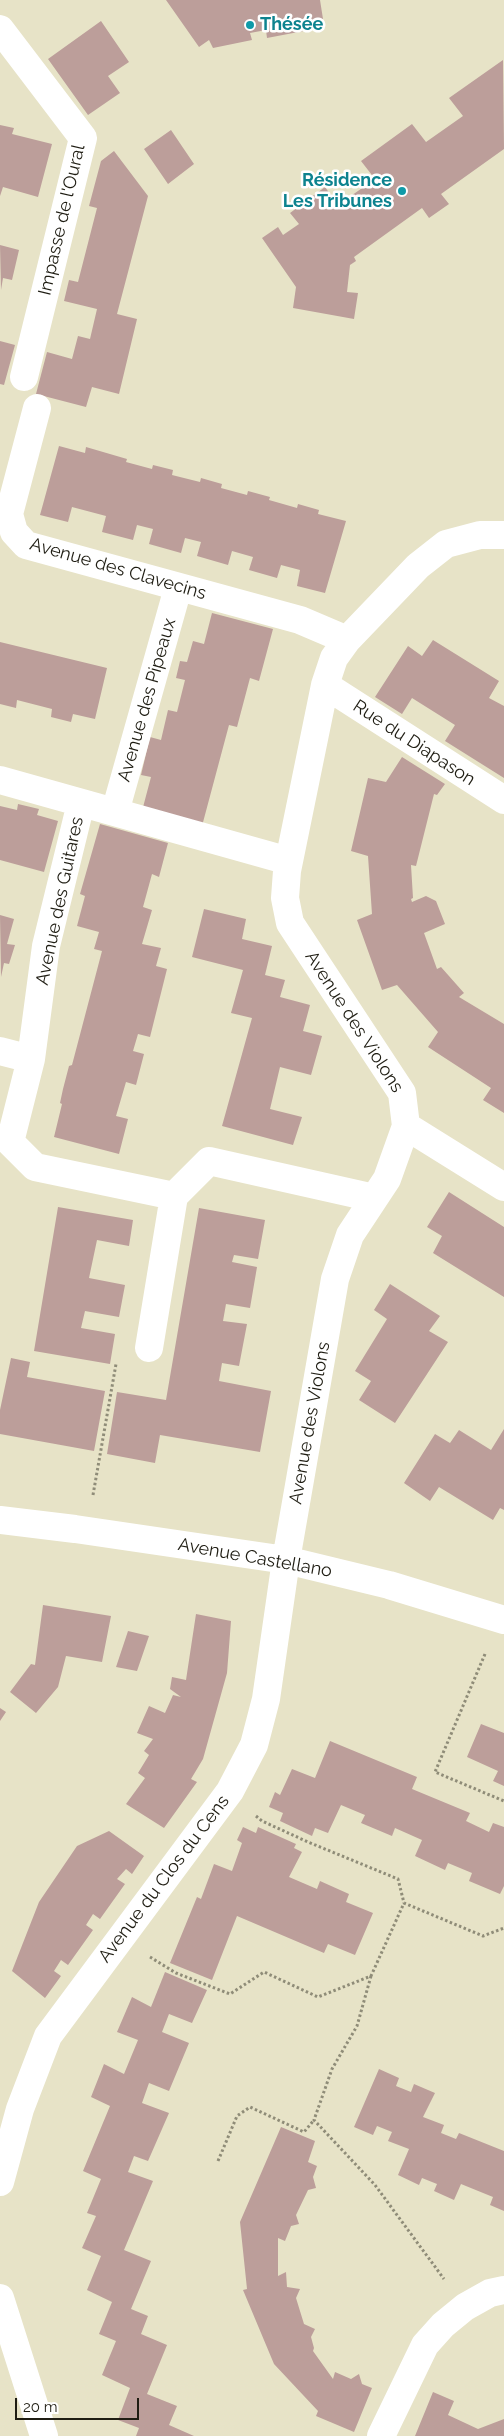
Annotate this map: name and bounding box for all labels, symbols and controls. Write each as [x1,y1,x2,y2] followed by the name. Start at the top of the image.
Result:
[260,14,323,36] place label: Thésée
[244,19,256,31] marker: Thésée
[34,142,90,298] street label: Impasse de l'Oural
[283,170,392,212] place label: Résidence Les Tribunes
[396,185,408,197] marker: Résidence Les Tribunes
[27,533,209,605] street label: Avenue des Clavecins
[113,616,181,784] street label: Avenue des Pipeaux
[349,695,479,791] street label: Rue du Diapason
[32,815,88,987] street label: Avenue des Guitares
[300,947,408,1097] street label: Avenue des Violons
[285,1340,335,1506] street label: Avenue des Violons
[176,1534,334,1582] street label: Avenue Castellano
[94,1791,234,1967] street label: Avenue du Clos du Cens
[18,2388,141,2420] scale bar
[23,2398,58,2416] text: 20 m

